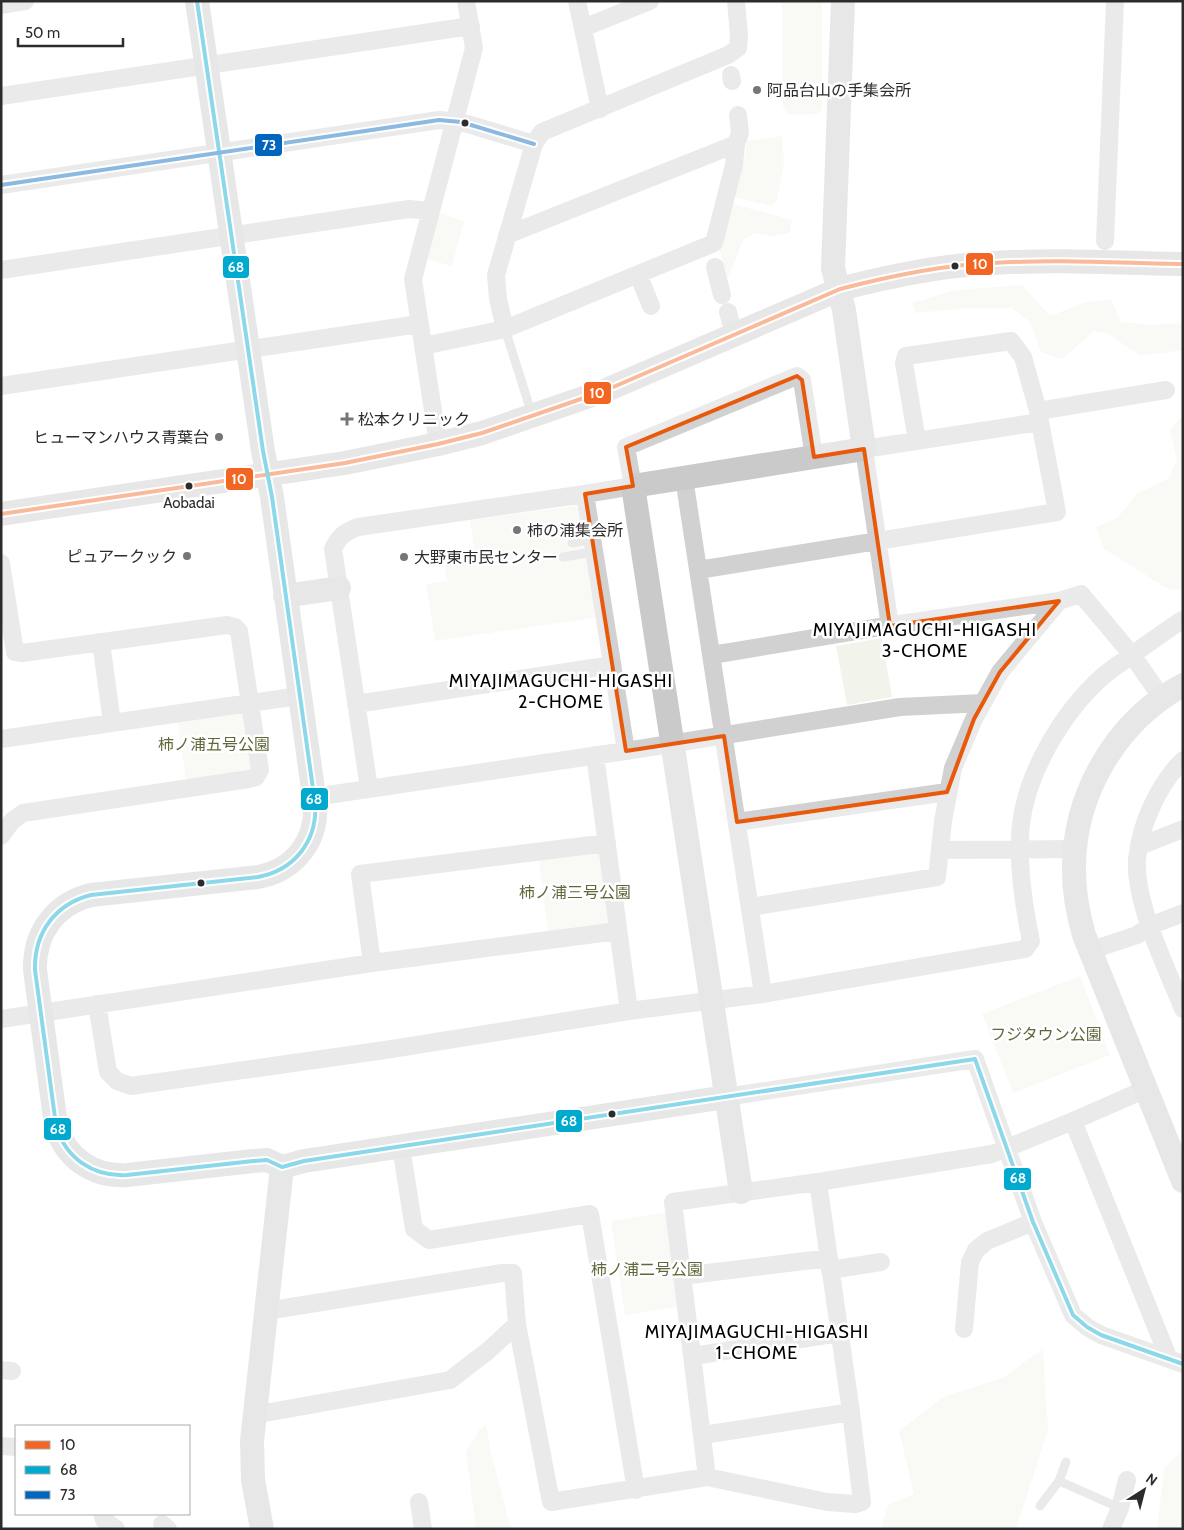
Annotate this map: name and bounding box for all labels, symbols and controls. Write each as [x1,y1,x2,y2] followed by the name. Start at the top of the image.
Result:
[18,15,122,47] scale bar
[25,24,60,42] text: 50 m
[767,81,911,100] place label: 阿品台山の手集会所
[751,84,763,96] marker: 阿品台山の手集会所
[460,118,470,128] unlabelled marker
[254,133,283,157] line badge: 73
[262,136,276,154] text: 73
[965,252,994,276] line badge: 10
[222,255,250,279] line badge: 68
[972,255,988,273] text: 10
[228,258,244,276] text: 68
[950,261,960,271] unlabelled marker
[583,381,612,405] line badge: 10
[589,384,605,402] text: 10
[358,410,470,429] place label: 松本クリニック
[340,412,354,426] marker: 松本クリニック
[33,428,209,447] place label: ヒューマンハウス青葉台
[213,431,225,443] marker: ヒューマンハウス青葉台
[225,467,254,491] line badge: 10
[231,470,247,488] text: 10
[184,481,194,491] marker: Aobadai
[163,494,215,512] place label: Aobadai
[527,521,623,540] place label: 柿の浦集会所
[511,524,523,536] marker: 柿の浦集会所
[66,547,177,566] place label: ピュアークック
[414,548,558,567] place label: 大野東市民センター
[181,550,193,562] marker: ピュアークック
[398,551,410,563] marker: 大野東市民センター
[813,619,1037,662] district label: MIYAJIMAGUCHI-HIGASHI 3-CHOME
[449,670,673,713] district label: MIYAJIMAGUCHI-HIGASHI 2-CHOME
[158,735,270,754] park label: 柿ノ浦五号公園
[300,787,329,811] line badge: 68
[306,790,322,808] text: 68
[196,878,206,888] unlabelled marker
[519,883,631,902] park label: 柿ノ浦三号公園
[990,1025,1102,1044] park label: フジタウン公園
[555,1109,583,1133] line badge: 68
[607,1109,617,1119] unlabelled marker
[561,1112,577,1130] text: 68
[43,1117,72,1141] line badge: 68
[50,1120,66,1138] text: 68
[1003,1167,1032,1191] line badge: 68
[1010,1169,1026,1187] text: 68
[591,1260,703,1279] park label: 柿ノ浦二号公園
[645,1321,869,1364] district label: MIYAJIMAGUCHI-HIGASHI 1-CHOME
[15,1425,190,1515] legend
[60,1436,75,1454] text: 10
[60,1461,78,1479] text: 68
[1119,1465,1169,1515] north arrow
[1142,1469,1161,1490] text: N
[60,1486,76,1504] text: 73

